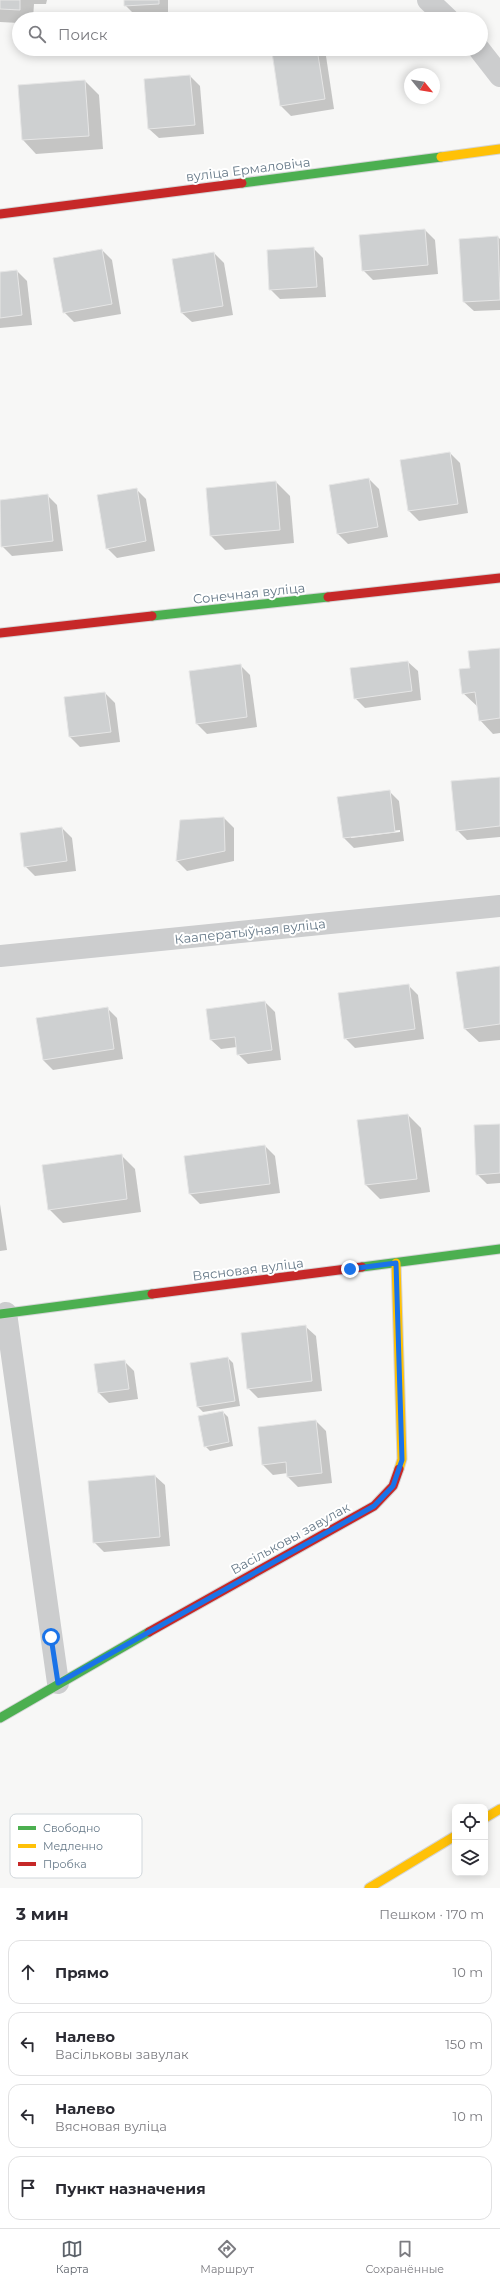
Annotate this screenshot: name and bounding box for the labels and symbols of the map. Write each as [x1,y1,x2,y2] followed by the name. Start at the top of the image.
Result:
[404,68,440,104] north arrow
[185,153,311,185] street label: вуліца Ермаловіча
[192,579,306,607] street label: Сонечная вуліца
[174,915,326,947] street label: Кааператыўная вуліца
[192,1254,304,1284] street label: Вясновая вуліца
[341,1260,359,1278] route end
[228,1498,353,1577] street label: Васільковы завулак
[42,1628,60,1646] route start
[10,1814,142,1878] legend
[43,1821,100,1835] text: Свободно
[43,1839,103,1853] text: Медленно
[43,1857,87,1871] text: Пробка

